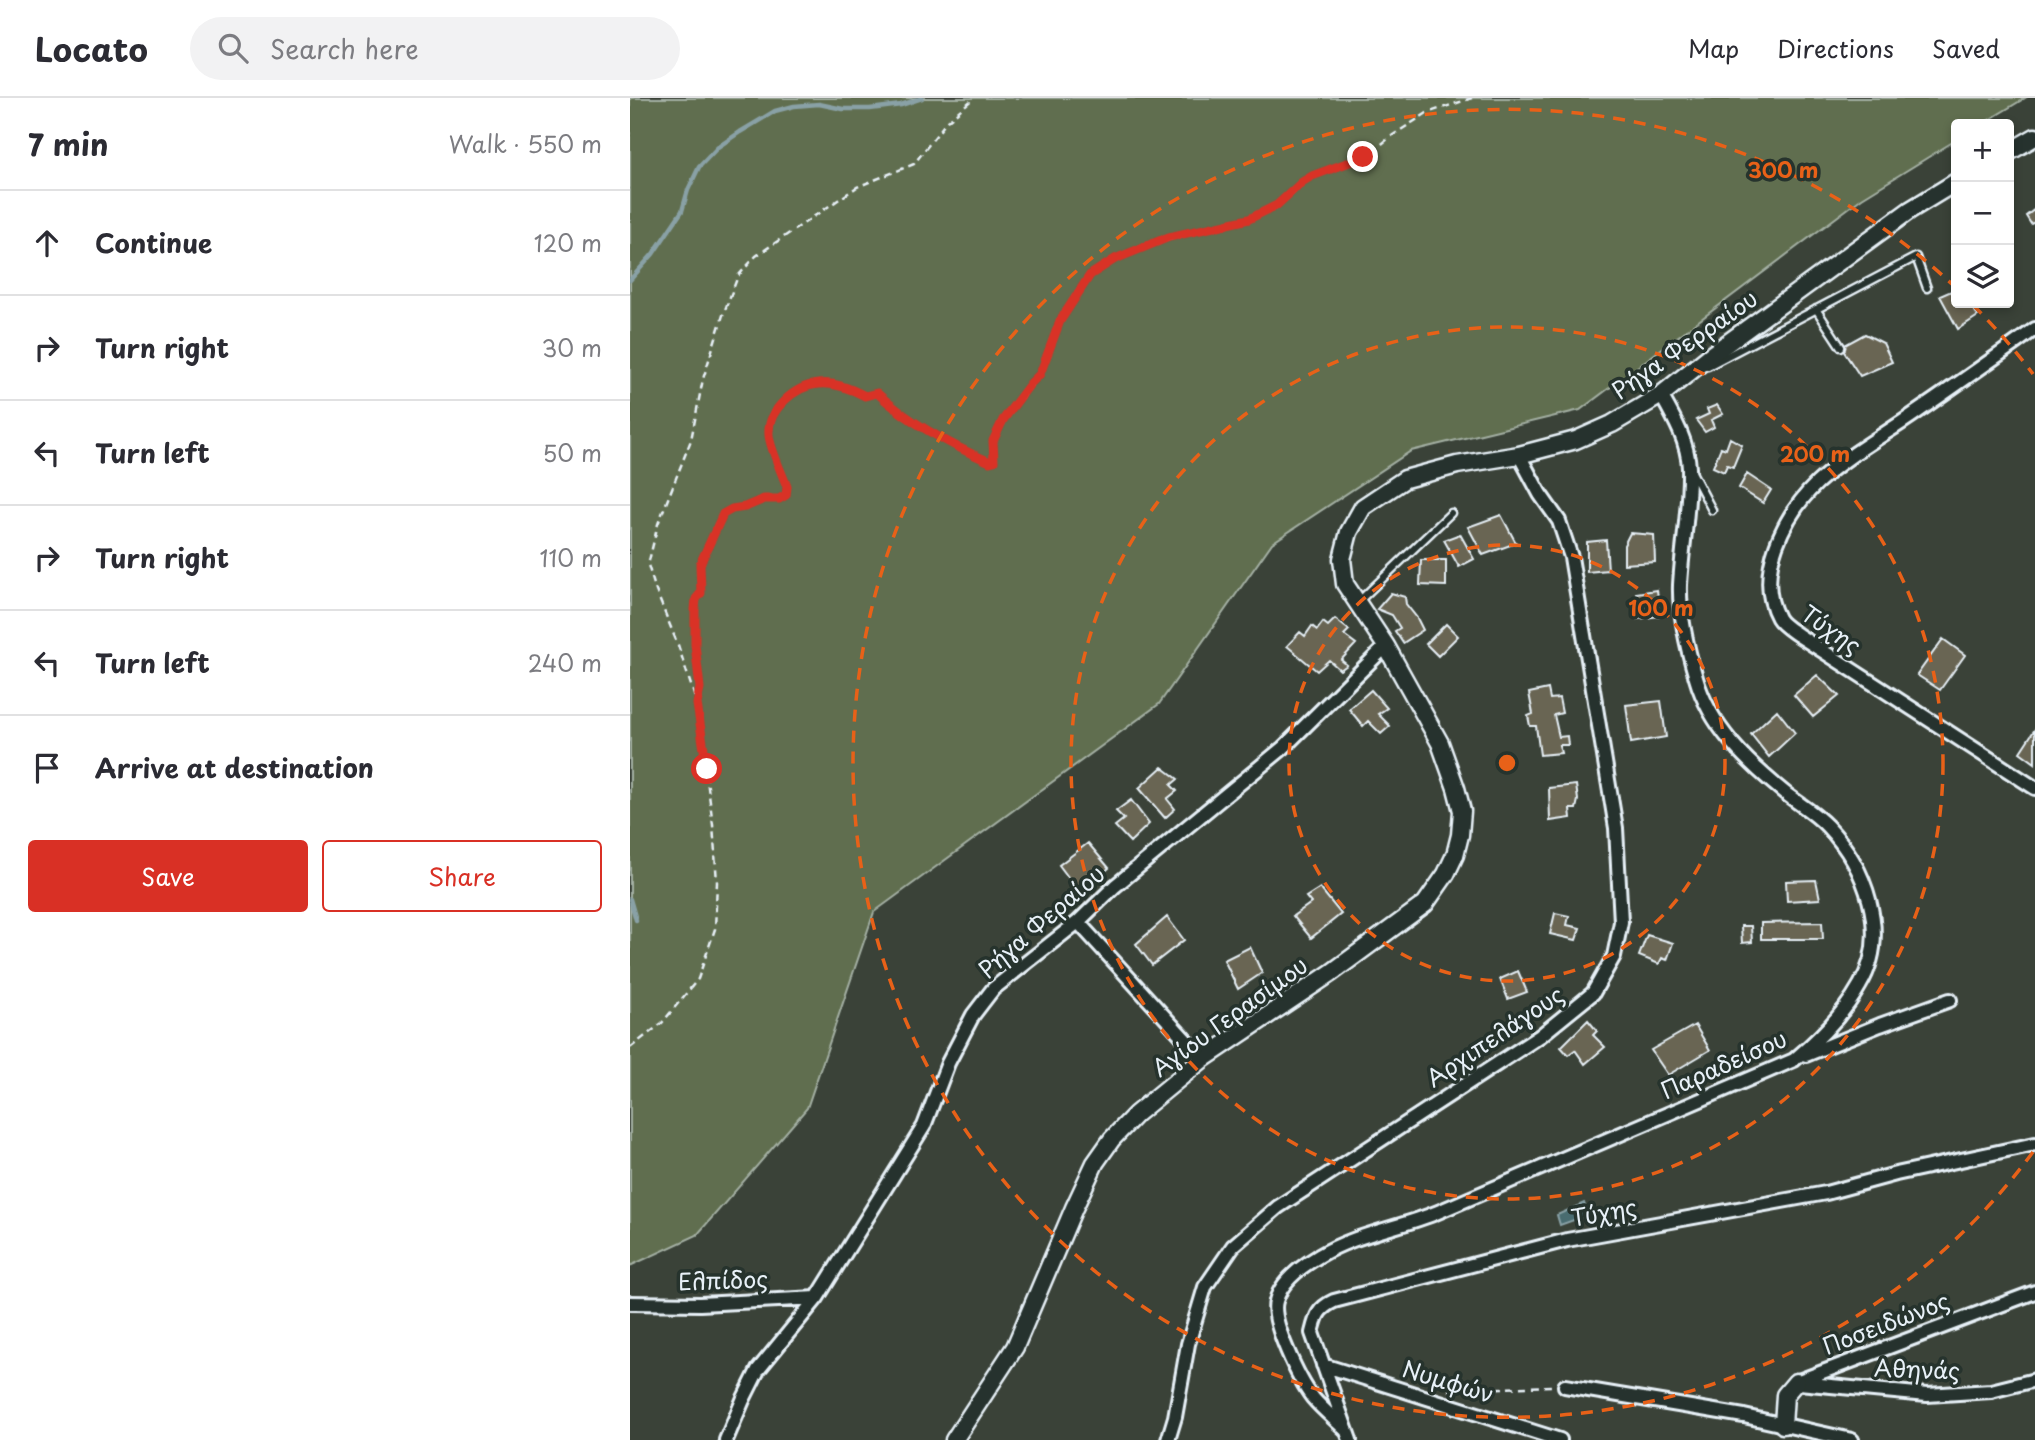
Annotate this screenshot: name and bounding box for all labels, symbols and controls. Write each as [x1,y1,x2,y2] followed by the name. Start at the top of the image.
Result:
[190,17,680,80] search box
[35,23,148,73] text: Locato
[214,29,252,67] icon: search
[270,29,419,68] text: Search here
[1688,30,1739,66] text: Map
[1777,30,1894,66] text: Directions
[1932,30,2000,66] text: Saved
[1951,119,2014,308] map controls
[1951,119,2014,182] button: +
[28,121,109,166] text: 7 min
[449,126,602,161] text: Walk · 550 m
[1347,141,1378,172] route end
[1748,153,1818,185] text: 300 m
[1951,182,2014,245] button: −
[95,223,212,262] text: Continue
[28,224,66,262] icon: ahead
[534,225,602,260] text: 120 m
[1951,245,2014,308] button: layers
[1604,280,1764,407] street label: Ρήγα Φερραίου
[95,328,229,367] text: Turn right
[28,329,66,367] icon: right
[541,330,602,365] text: 30 m
[95,433,210,472] text: Turn left
[28,434,66,472] icon: left
[542,435,602,470] text: 50 m
[1780,437,1850,469] text: 200 m
[95,538,229,577] text: Turn right
[28,539,66,577] icon: right
[540,540,602,575] text: 110 m
[1628,591,1694,623] text: 100 m
[1795,595,1869,662] street label: Τύχης
[95,643,210,682] text: Turn left
[28,644,66,682] icon: left
[528,645,602,680] text: 240 m
[95,748,374,787] text: Arrive at destination
[28,749,66,787] icon: arrive
[1495,751,1519,775] centre of rings
[691,753,722,784] route start
[28,840,308,912] button: Save
[322,840,602,912] button: Share
[970,856,1112,986] street label: Ρήγα Φεραίου
[1144,947,1314,1084] street label: Αγίου Γερασίμου
[1418,977,1570,1095] street label: Αρχιπελάγους
[1655,1020,1792,1107] street label: Παραδείσου
[1568,1189,1639,1234] street label: Τύχης
[677,1260,769,1299] street label: Ελπίδος
[1817,1282,1954,1363] street label: Ποσειδώνος
[1398,1350,1499,1411] street label: Νυμφών
[1874,1350,1961,1387] street label: Αθηνάς

